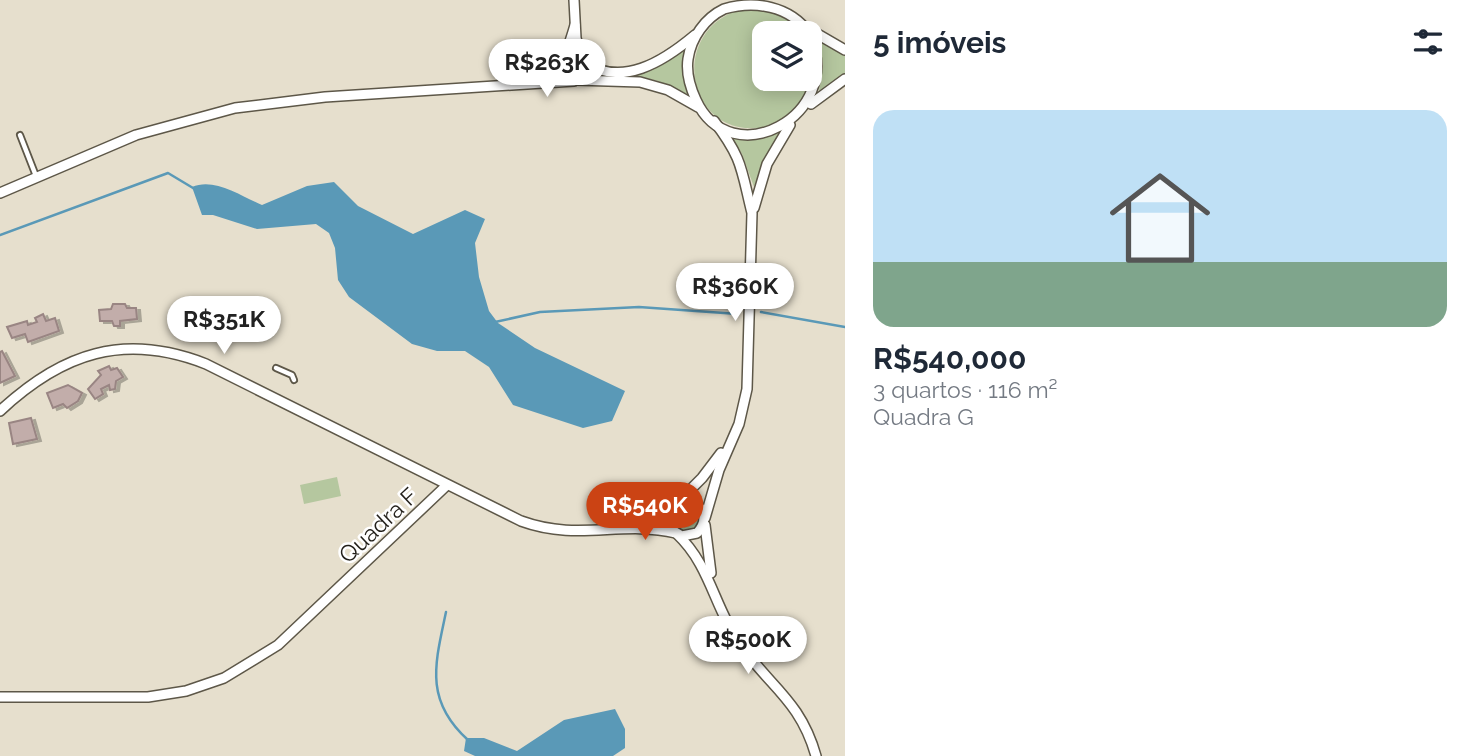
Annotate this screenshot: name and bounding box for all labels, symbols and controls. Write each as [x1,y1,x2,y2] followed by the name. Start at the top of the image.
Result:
[752,21,822,91] map controls
[752,21,822,91] button: layers
[1409,23,1447,61] icon: filters
[873,25,1006,60] text: 5 imóveis
[490,40,604,99] pin: R$263K
[505,48,589,75] text: R$263K
[1097,155,1223,281] icon: home
[678,264,792,323] pin: R$360K
[692,272,778,299] text: R$360K
[167,296,281,356] pin: R$351K
[183,305,265,332] text: R$351K
[873,341,1026,376] text: R$540,000
[873,376,1057,403] text: 3 quartos · 116 m²
[873,403,974,430] text: Quadra G
[333,482,423,568] street label: Quadra F
[588,482,702,542] pin: R$540K
[602,491,688,518] text: R$540K
[691,616,805,676] pin: R$500K
[705,625,791,652] text: R$500K

